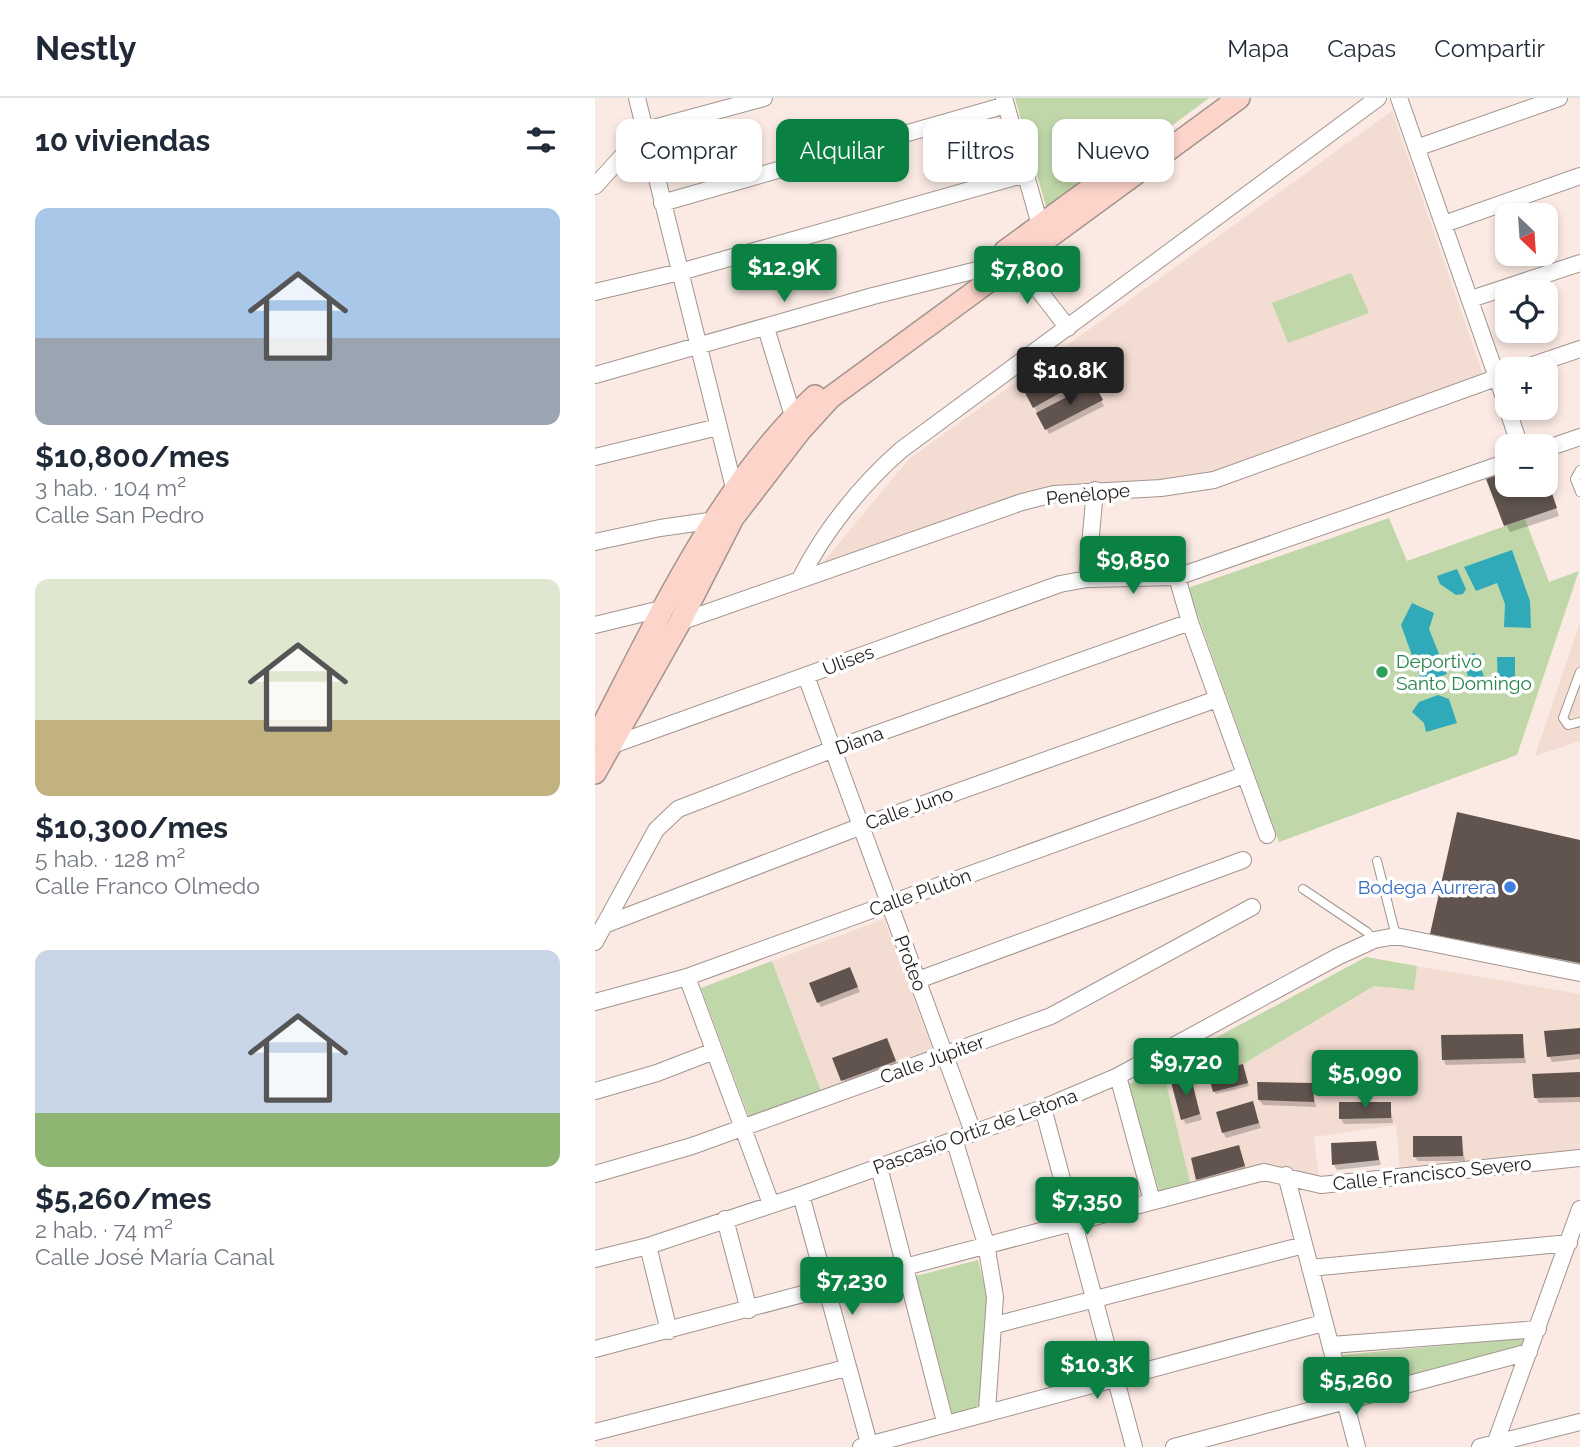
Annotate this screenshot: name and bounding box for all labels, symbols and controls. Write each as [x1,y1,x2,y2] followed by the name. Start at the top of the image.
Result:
[35,29,136,68] text: Nestly
[1227,34,1289,63] text: Mapa
[1327,34,1396,63] text: Capas
[1434,34,1545,63] text: Compartir
[616,119,762,182] chip: Comprar
[776,119,909,182] chip: Alquilar
[923,119,1038,182] chip: Filtros
[1052,119,1174,182] chip: Nuevo
[522,121,560,159] icon: filters
[35,123,210,158] text: 10 viviendas
[1495,203,1557,266] north arrow
[1495,203,1558,497] map controls
[727,244,841,304] pin: $12.9K
[970,246,1084,306] pin: $7,800
[235,253,361,379] icon: home
[747,253,821,280] text: $12.9K
[990,255,1064,282] text: $7,800
[1495,280,1558,343] button: locate
[1013,348,1127,407] pin: $10.8K
[1033,356,1107,383] text: $10.8K
[1495,357,1558,420] button: +
[1495,434,1558,497] button: −
[35,439,230,474] text: $10,800/mes
[35,474,186,501] text: 3 hab. · 104 m²
[1045,479,1131,509] street label: Penèlope
[35,501,204,528] text: Calle San Pedro
[1076,536,1190,596] pin: $9,850
[1096,545,1170,572] text: $9,850
[235,624,361,750] icon: home
[819,640,877,680] street label: Ulises
[1396,650,1532,694] place label: Deportivo Santo Domingo
[1374,664,1390,680] marker: Deportivo Santo Domingo
[832,721,886,759] street label: Diana
[862,782,956,834] street label: Calle Juno
[35,810,228,845] text: $10,300/mes
[35,845,185,872] text: 5 hab. · 128 m²
[866,863,974,921] street label: Calle Plutòn
[35,872,260,899] text: Calle Franco Olmedo
[1358,876,1496,898] place label: Bodega Aurrera
[1502,879,1518,895] marker: Bodega Aurrera
[890,932,932,994] street label: Proteo
[235,995,361,1121] icon: home
[877,1030,987,1088] street label: Calle Júpiter
[1129,1038,1243,1098] pin: $9,720
[1149,1047,1223,1074] text: $9,720
[1308,1051,1422,1110] pin: $5,090
[1328,1059,1402,1086] text: $5,090
[870,1084,1080,1178] street label: Pascasio Ortiz de Letona
[1332,1152,1532,1194] street label: Calle Francisco Severo
[1030,1178,1144,1237] pin: $7,350
[35,1181,212,1216] text: $5,260/mes
[1051,1186,1123,1213] text: $7,350
[35,1216,173,1243] text: 2 hab. · 74 m²
[35,1243,274,1270] text: Calle José María Canal
[795,1258,909,1317] pin: $7,230
[816,1266,888,1293] text: $7,230
[1040,1342,1154,1401] pin: $10.3K
[1060,1350,1134,1377] text: $10.3K
[1299,1358,1413,1417] pin: $5,260
[1319,1366,1393,1393] text: $5,260

